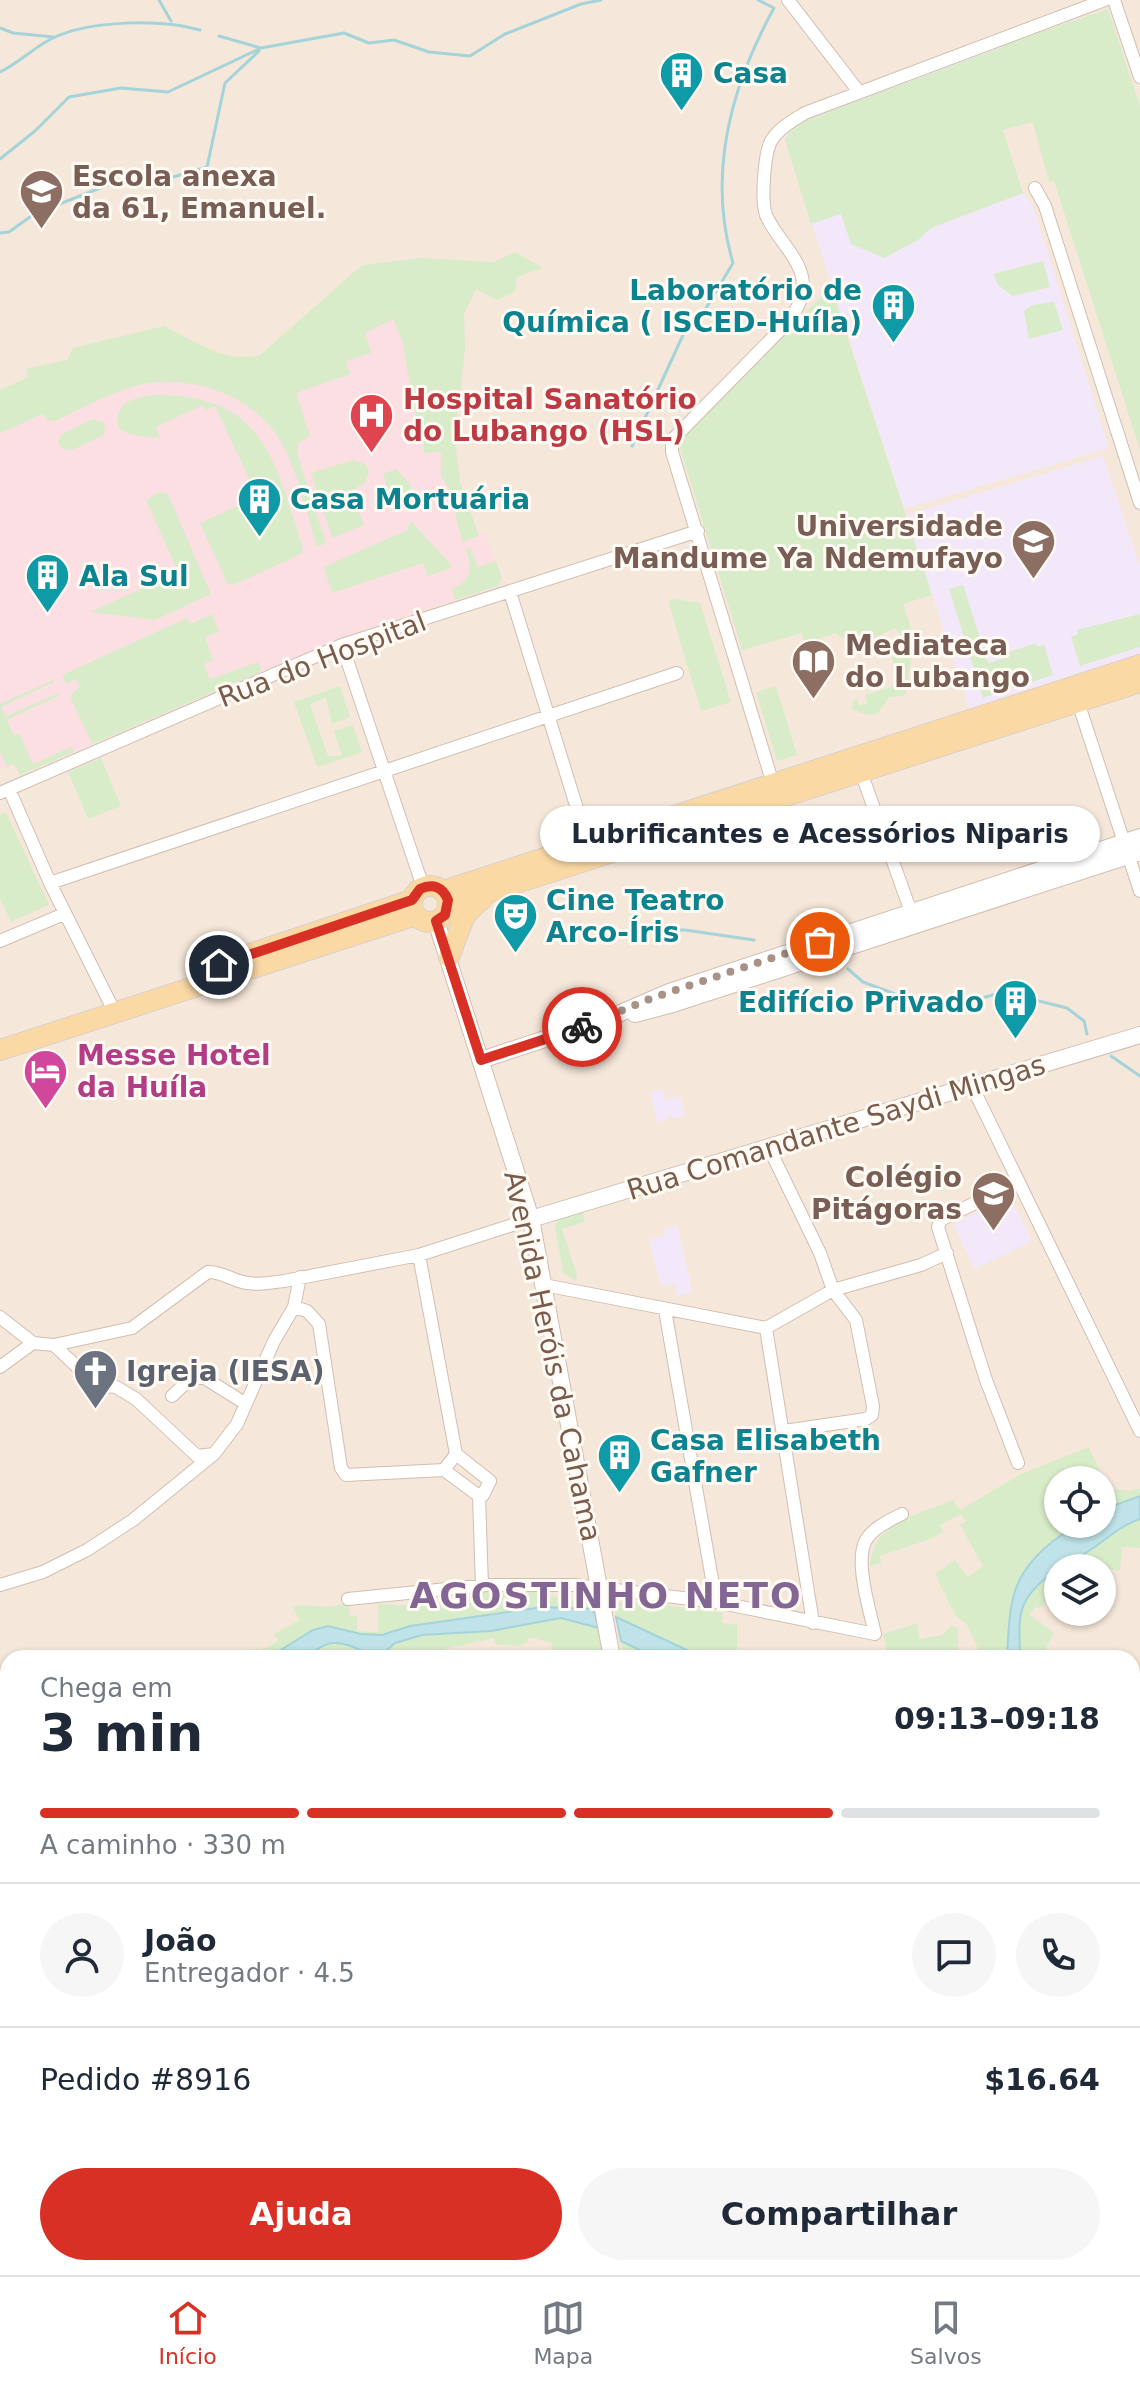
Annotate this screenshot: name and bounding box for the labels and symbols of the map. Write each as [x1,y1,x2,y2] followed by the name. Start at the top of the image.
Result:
[658,49,706,112] building icon: Casa
[713,57,788,90] place label: Casa
[72,160,326,225] place label: Escola anexa da 61, Emanuel.
[17,168,65,231] school or university icon: Escola anexa da 61, Emanuel.
[502,274,862,339] place label: Laboratório de Química ( ISCED-Huíla)
[869,282,917,345] building icon: Laboratório de Química ( ISCED-Huíla)
[403,383,697,448] place label: Hospital Sanatório do Lubango (HSL)
[348,391,396,454] hospital icon: Hospital Sanatório do Lubango (HSL)
[235,475,283,538] building icon: Casa Mortuária
[290,483,530,516] place label: Casa Mortuária
[613,510,1003,575] place label: Universidade Mandume Ya Ndemufayo
[1010,518,1058,581] school or university icon: Universidade Mandume Ya Ndemufayo
[24,552,72,615] building icon: Ala Sul
[79,560,189,593] place label: Ala Sul
[214,605,431,714] street label: Rua do Hospital
[845,629,1030,694] place label: Mediateca do Lubango
[790,637,838,700] library icon: Mediateca do Lubango
[540,806,1100,862] callout: Lubrificantes e Acessórios Niparis
[546,884,725,949] place label: Cine Teatro Arco-Íris
[491,892,539,955] theatre icon: Cine Teatro Arco-Íris
[786,908,854,976] pin
[185,931,253,999] pin
[991,978,1039,1041] building icon: Edifício Privado
[738,986,984,1019] place label: Edifício Privado
[542,987,622,1067] courier
[77,1039,271,1104] place label: Messe Hotel da Huíla
[22,1047,70,1110] hotel icon: Messe Hotel da Huíla
[623,1048,1049,1207] street label: Rua Comandante Saydi Mingas
[811,1161,962,1226] place label: Colégio Pitágoras
[497,1168,608,1544] street label: Avenida Heróis da Cahama
[969,1169,1017,1232] school or university icon: Colégio Pitágoras
[71,1347,119,1410] church icon: Igreja (IESA)
[126,1355,324,1388] place label: Igreja (IESA)
[650,1424,881,1489] place label: Casa Elisabeth Gafner
[595,1432,643,1495] building icon: Casa Elisabeth Gafner
[409,1575,803,1616] district label: AGOSTINHO NETO

